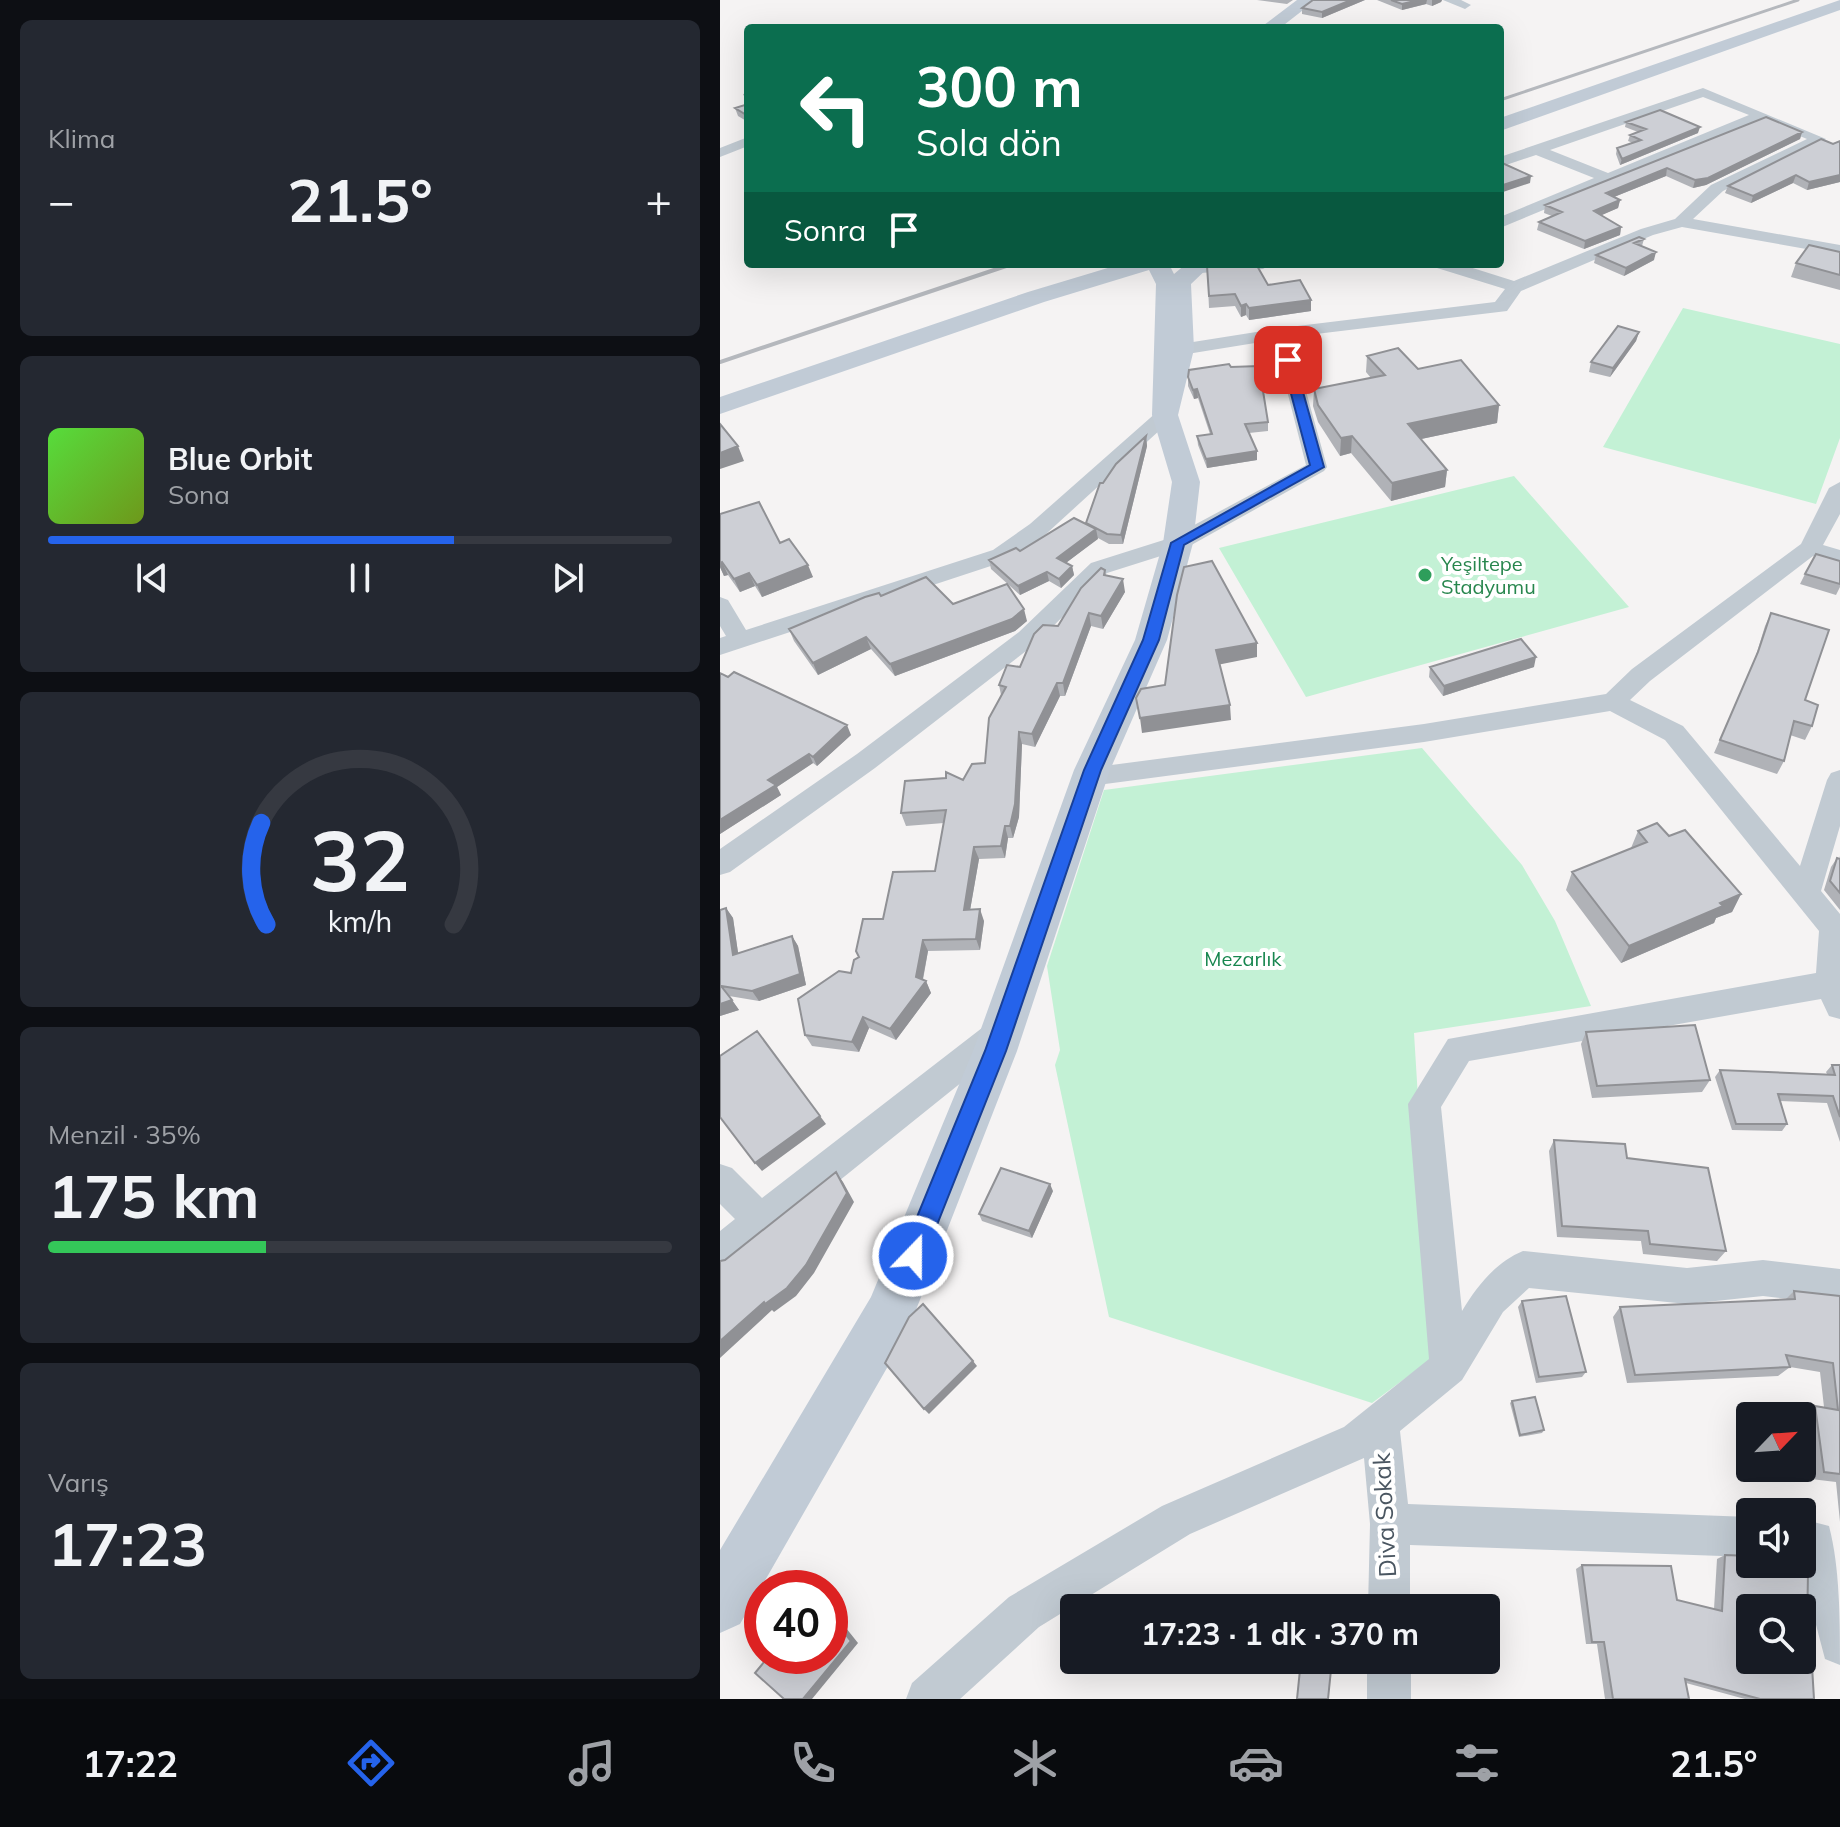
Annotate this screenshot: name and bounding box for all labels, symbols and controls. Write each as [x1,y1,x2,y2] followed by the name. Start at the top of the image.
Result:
[916,51,1083,121] text: 300 m
[784,56,888,160] icon: left
[916,120,1062,165] text: Sola dön
[48,122,115,155] text: Klima
[287,162,433,237] text: 21.5°
[48,173,74,228] text: −
[646,173,672,228] text: +
[882,208,926,252] icon: arrive
[784,211,866,249] text: Sonra
[1254,326,1322,394] pin
[1266,338,1310,382] icon: arrive
[168,440,312,478] text: Blue Orbit
[168,478,230,511] text: Sona
[1440,551,1536,599] place label: Yeşiltepe Stadyumu
[130,556,174,600] icon: previous
[338,556,382,600] icon: pause
[546,556,590,600] icon: next
[1416,566,1434,584] marker: Yeşiltepe Stadyumu
[310,807,410,912] text: 32
[328,904,392,940] text: km/h
[1204,946,1282,971] park label: Mezarlık
[48,1118,201,1151] text: Menzil · 35%
[48,1158,260,1233] text: 175 km
[871,1214,955,1298] position arrow
[1736,1402,1816,1482] north arrow
[1736,1402,1816,1674] map controls
[1366,1451,1402,1578] street label: Diva Sokak
[48,1466,109,1499] text: Varış
[1736,1498,1816,1578] button: sound
[48,1506,207,1581] text: 17:23
[744,1570,848,1674] speed limit sign: 40
[1736,1594,1816,1674] button: search
[1141,1615,1419,1653] text: 17:23 · 1 dk · 370 m
[343,1735,399,1791] icon: directions
[564,1735,620,1791] icon: music
[785,1735,841,1791] icon: phone
[1007,1735,1063,1791] icon: climate
[1228,1735,1284,1791] icon: car
[1449,1735,1505,1791] icon: filters
[83,1741,178,1786] text: 17:22
[1670,1741,1757,1786] text: 21.5°

